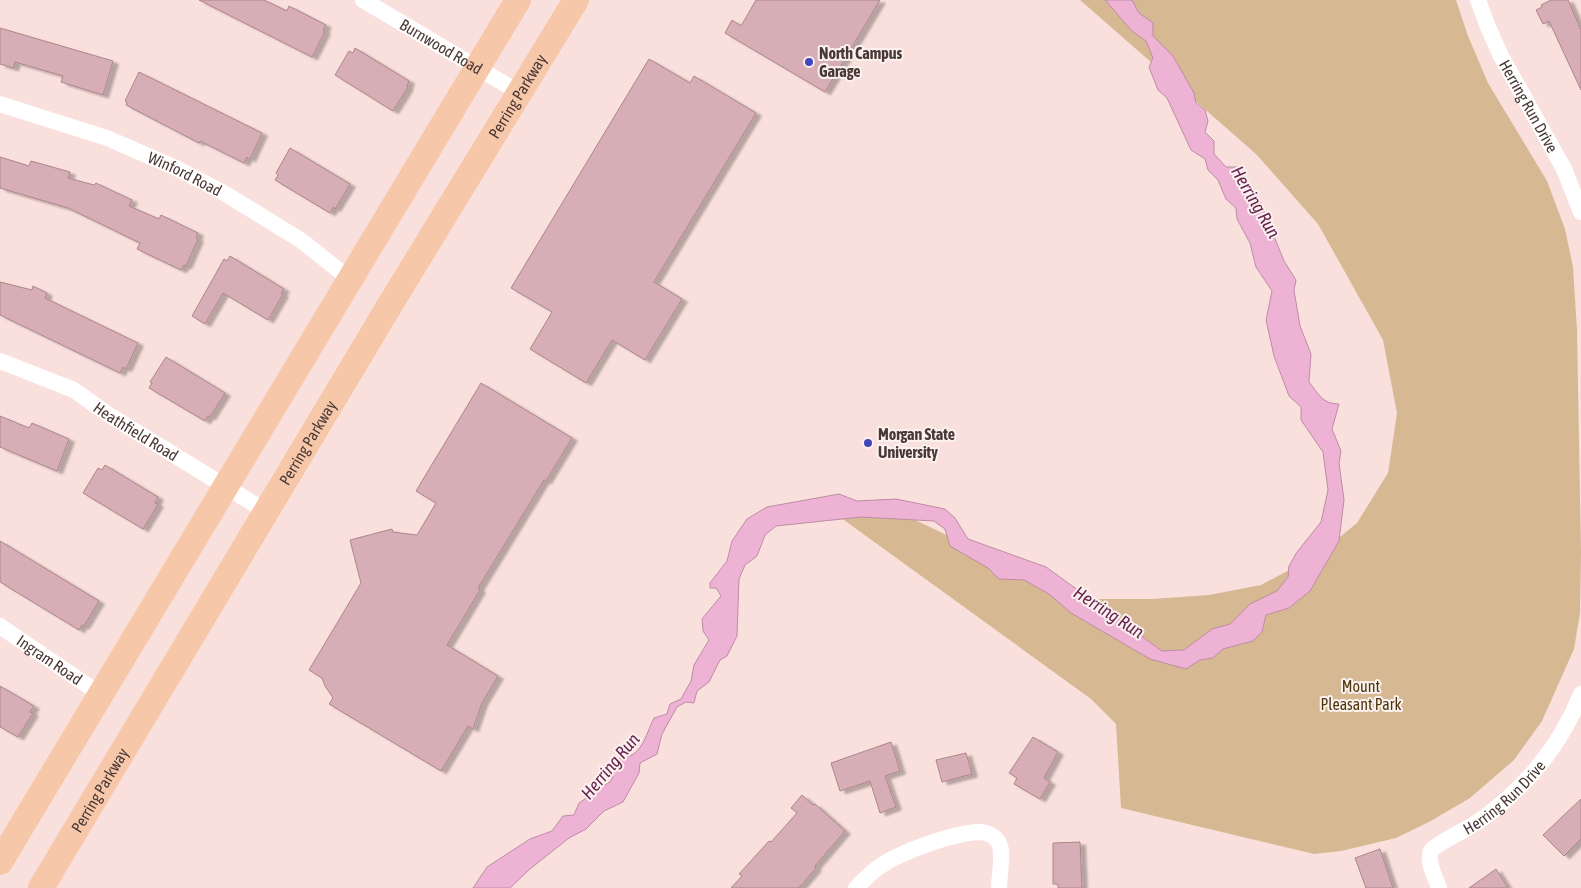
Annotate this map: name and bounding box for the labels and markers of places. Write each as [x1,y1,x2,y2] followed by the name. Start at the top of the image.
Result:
[819,44,903,80] place label: North Campus Garage
[803,56,815,68] marker: North Campus Garage
[878,425,955,461] place label: Morgan State University
[862,437,874,449] marker: Morgan State University

